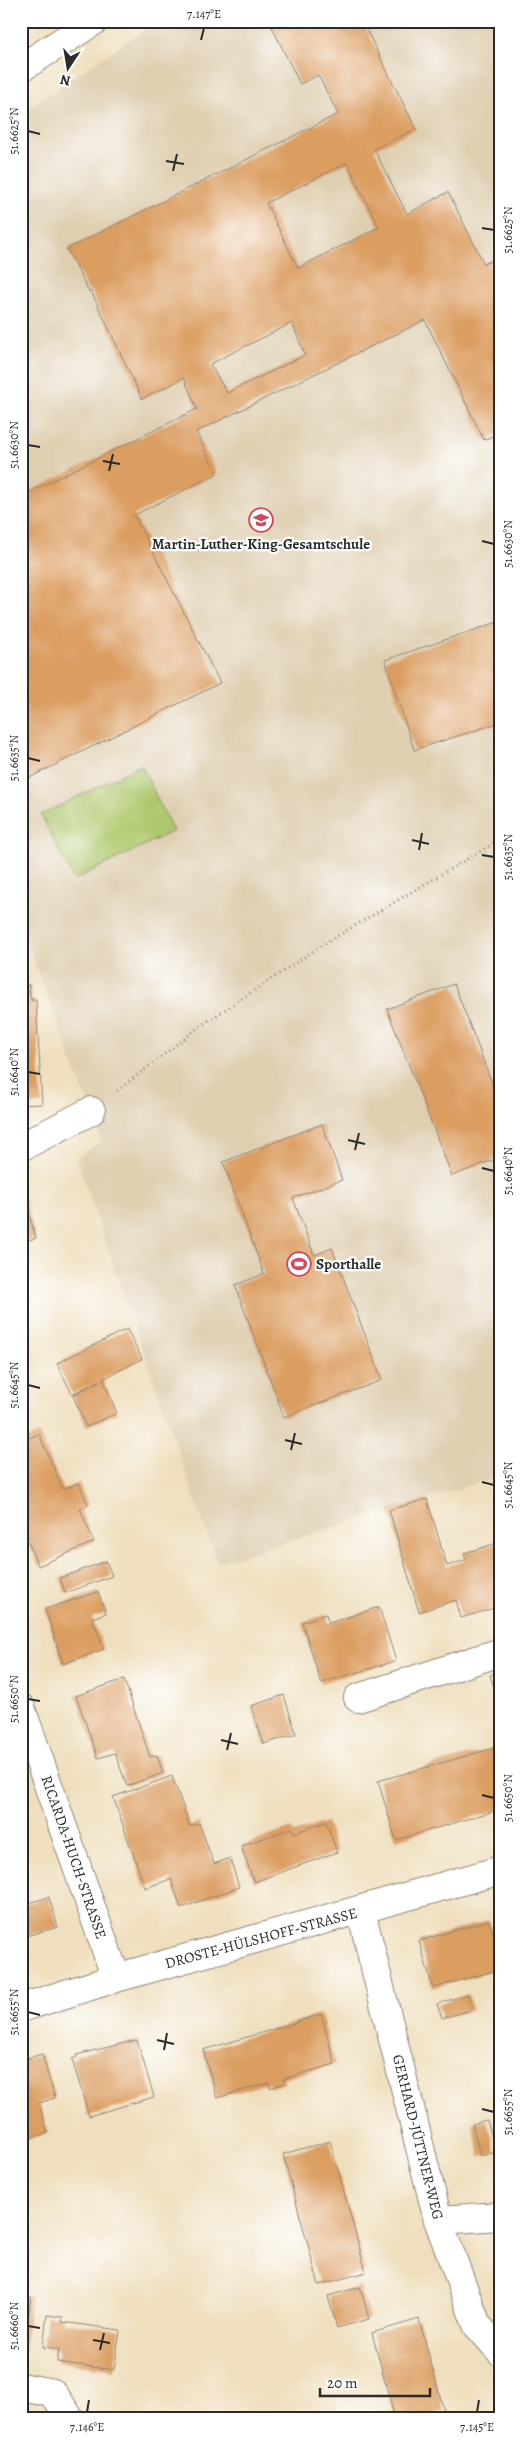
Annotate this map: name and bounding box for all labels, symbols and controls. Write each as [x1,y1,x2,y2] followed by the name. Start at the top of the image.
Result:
[187,6,221,22] text: 7.147°E
[42,42,92,92] north arrow
[58,70,72,91] text: N
[6,107,22,155] text: 51.6625°N
[500,206,516,254] text: 51.6625°N
[6,421,22,469] text: 51.6630°N
[248,507,274,533] school or university icon: Martin-Luther-King-Gesamtschule
[500,520,516,568] text: 51.6630°N
[152,534,370,554] place label: Martin-Luther-King-Gesamtschule
[6,734,22,781] text: 51.6635°N
[500,833,516,880] text: 51.6635°N
[6,1048,22,1096] text: 51.6640°N
[500,1147,516,1195] text: 51.6640°N
[286,1251,312,1277] sports icon: Sporthalle
[316,1254,381,1274] place label: Sporthalle
[6,1361,22,1408] text: 51.6645°N
[500,1461,516,1508] text: 51.6645°N
[6,1675,22,1723] text: 51.6650°N
[37,1772,111,1942] street label: RICARDA-HUCH-STRASSE
[500,1774,516,1822] text: 51.6650°N
[163,1903,359,1973] street label: DROSTE-HÜLSHOFF-STRASSE
[6,1988,22,2035] text: 51.6655°N
[388,2052,448,2222] street label: GERHARD-JÜTTNER-WEG
[500,2088,516,2135] text: 51.6655°N
[6,2302,22,2350] text: 51.6660°N
[320,2365,430,2397] scale bar
[327,2373,358,2393] text: 20 m
[70,2419,104,2435] text: 7.146°E
[460,2419,494,2435] text: 7.145°E

